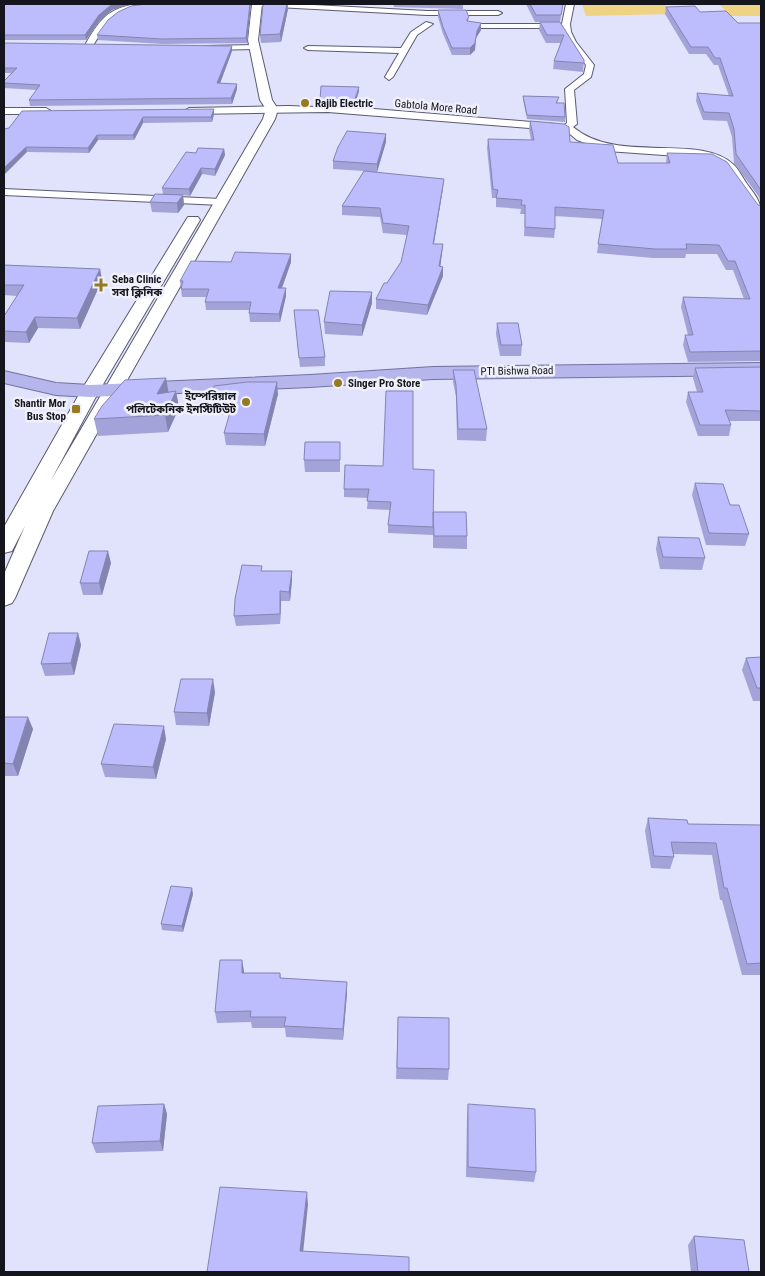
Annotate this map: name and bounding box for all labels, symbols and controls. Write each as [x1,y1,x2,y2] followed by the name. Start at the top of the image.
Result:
[299,97,311,109] marker: Rajib Electric
[315,97,373,110] place label: Rajib Electric
[394,97,478,117] street label: Gabtola More Road
[111,273,163,299] place label: Seba Clinic সবা ক্লিনিক
[94,278,108,292] marker: Seba Clinic সবা ক্লিনিক
[480,364,554,378] street label: PTI Bishwa Road
[332,377,344,389] marker: Singer Pro Store
[348,377,420,390] place label: Singer Pro Store
[126,390,237,416] place label: ইম্পেরিয়াল পলিটেকনিক ইনস্টিটিউট
[240,396,252,408] marker: ইম্পেরিয়াল পলিটেকনিক ইনস্টিটিউট
[14,397,67,423] place label: Shantir Mor Bus Stop
[70,403,82,415] marker: Shantir Mor Bus Stop

